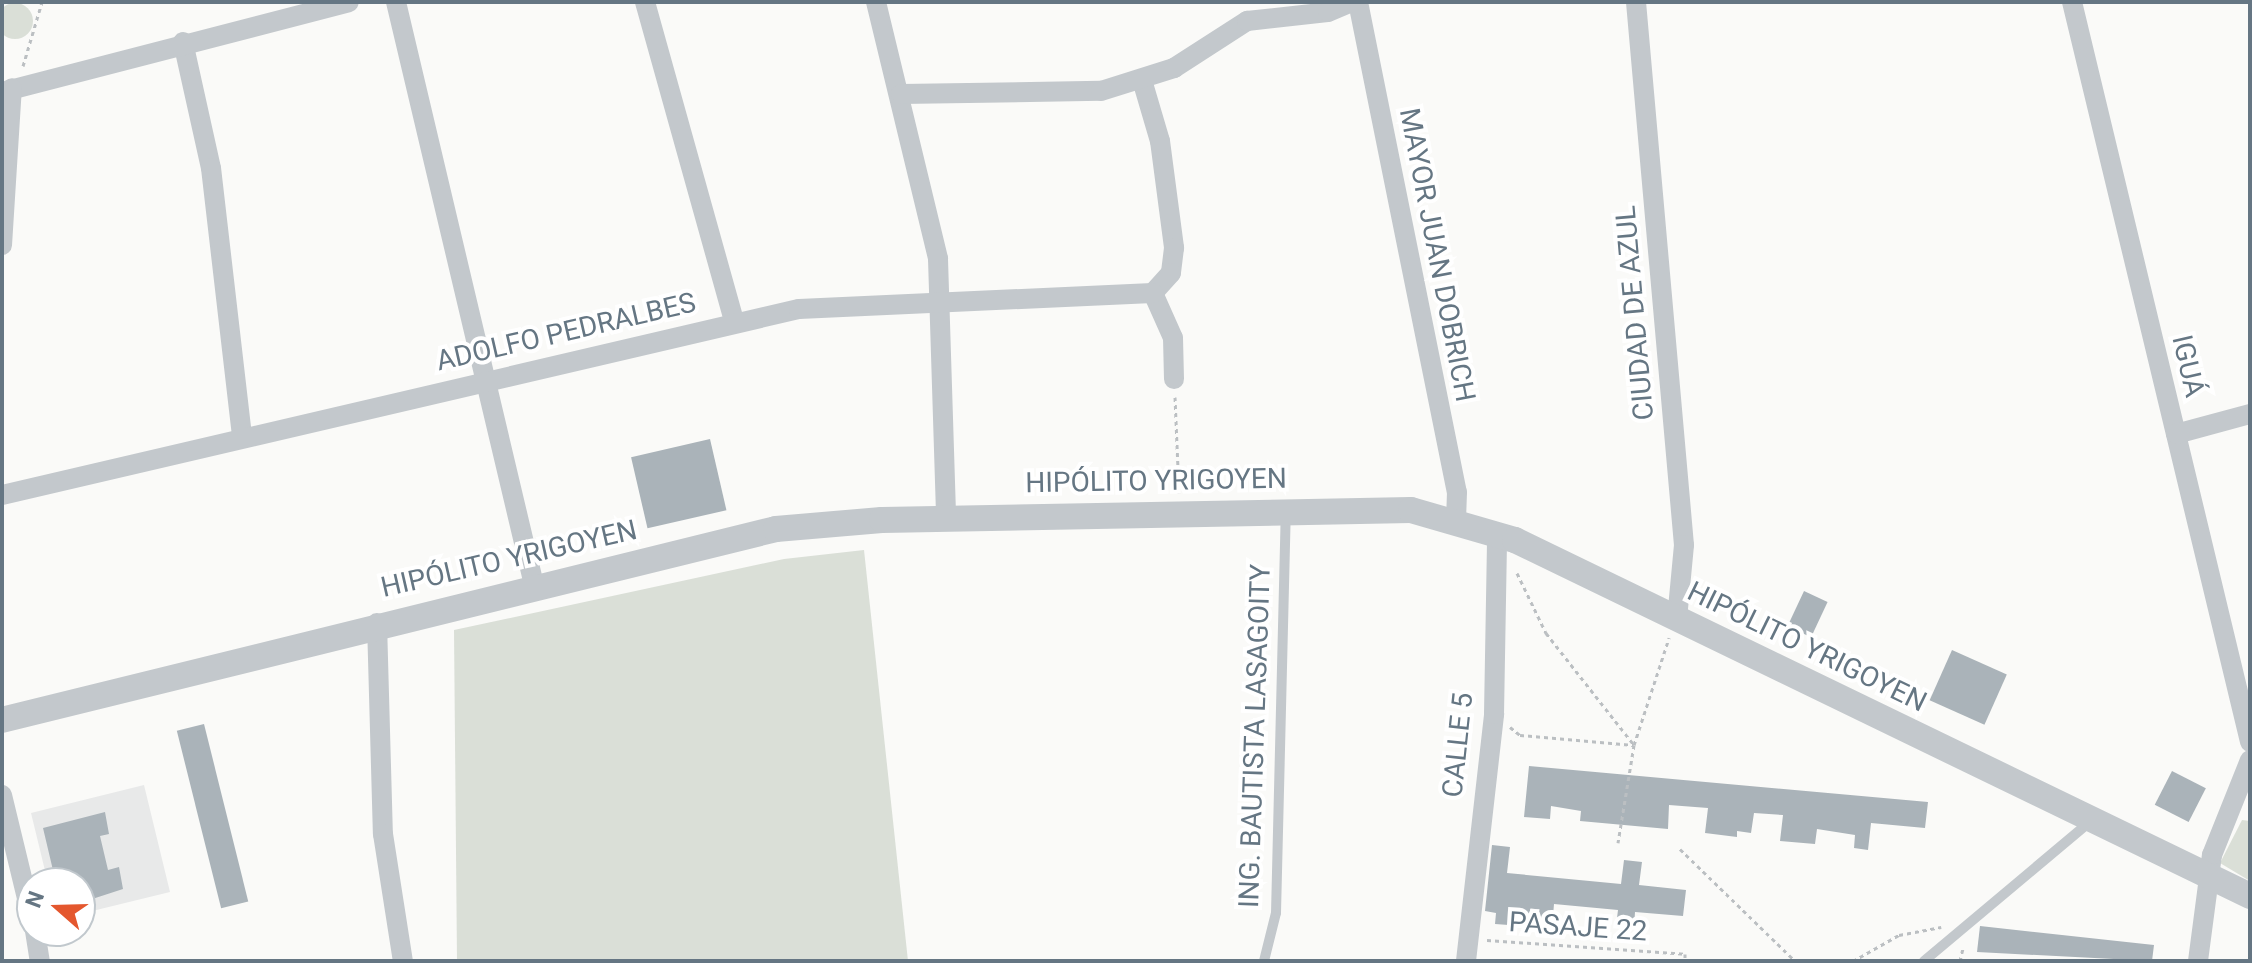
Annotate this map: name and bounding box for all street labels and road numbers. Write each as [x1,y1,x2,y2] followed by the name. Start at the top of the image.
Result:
[1392,105,1482,405] street label: MAYOR JUAN DOBRICH
[1609,204,1661,422] street label: CIUDAD DE AZUL
[433,286,699,378] street label: ADOLFO PEDRALBES
[2165,332,2211,400] street label: IGUÁ
[1025,462,1287,500] street label: HIPÓLITO YRIGOYEN
[378,513,640,605] street label: HIPÓLITO YRIGOYEN
[1232,563,1278,909] street label: ING. BAUTISTA LASAGOITY
[1682,575,1932,719] street label: HIPÓLITO YRIGOYEN
[1436,691,1480,799] street label: CALLE 5
[1508,905,1648,949] street label: PASAJE 22

